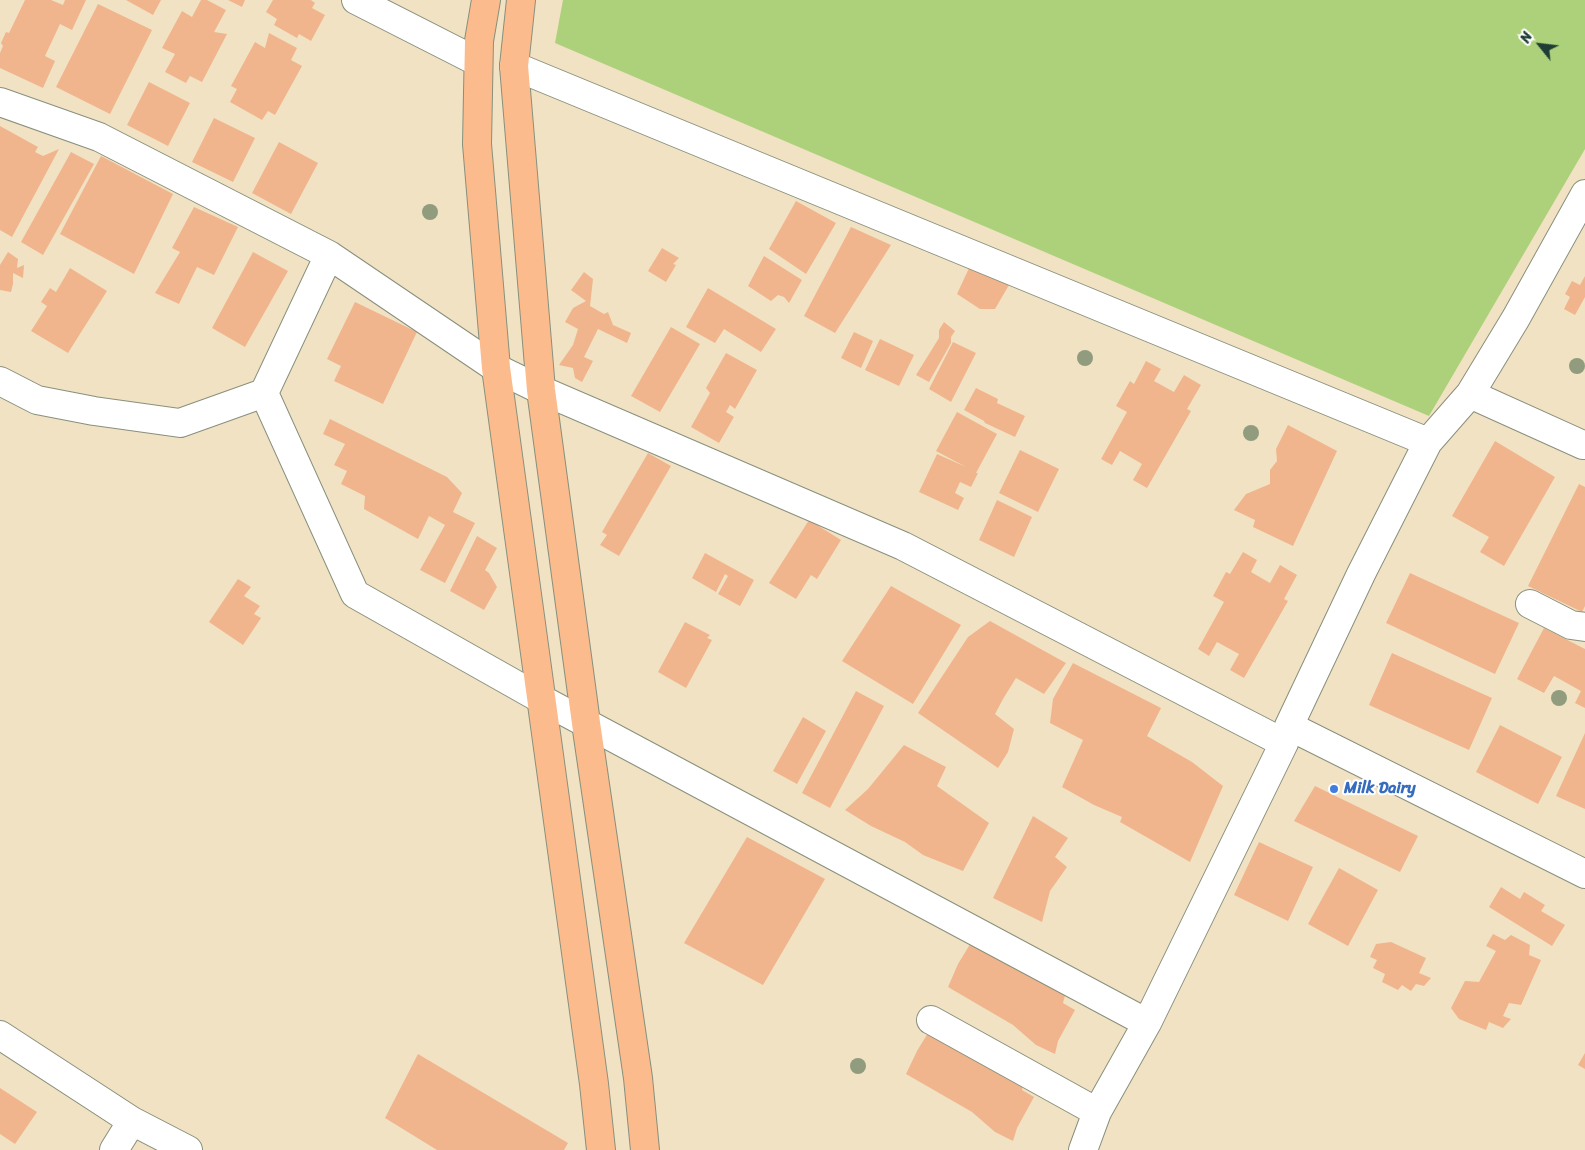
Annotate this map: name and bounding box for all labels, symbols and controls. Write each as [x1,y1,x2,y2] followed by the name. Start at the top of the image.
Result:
[1515,20,1565,70] north arrow
[1513,27,1540,48] text: N
[1344,779,1416,799] place label: Milk Dairy
[1328,783,1340,795] marker: Milk Dairy

